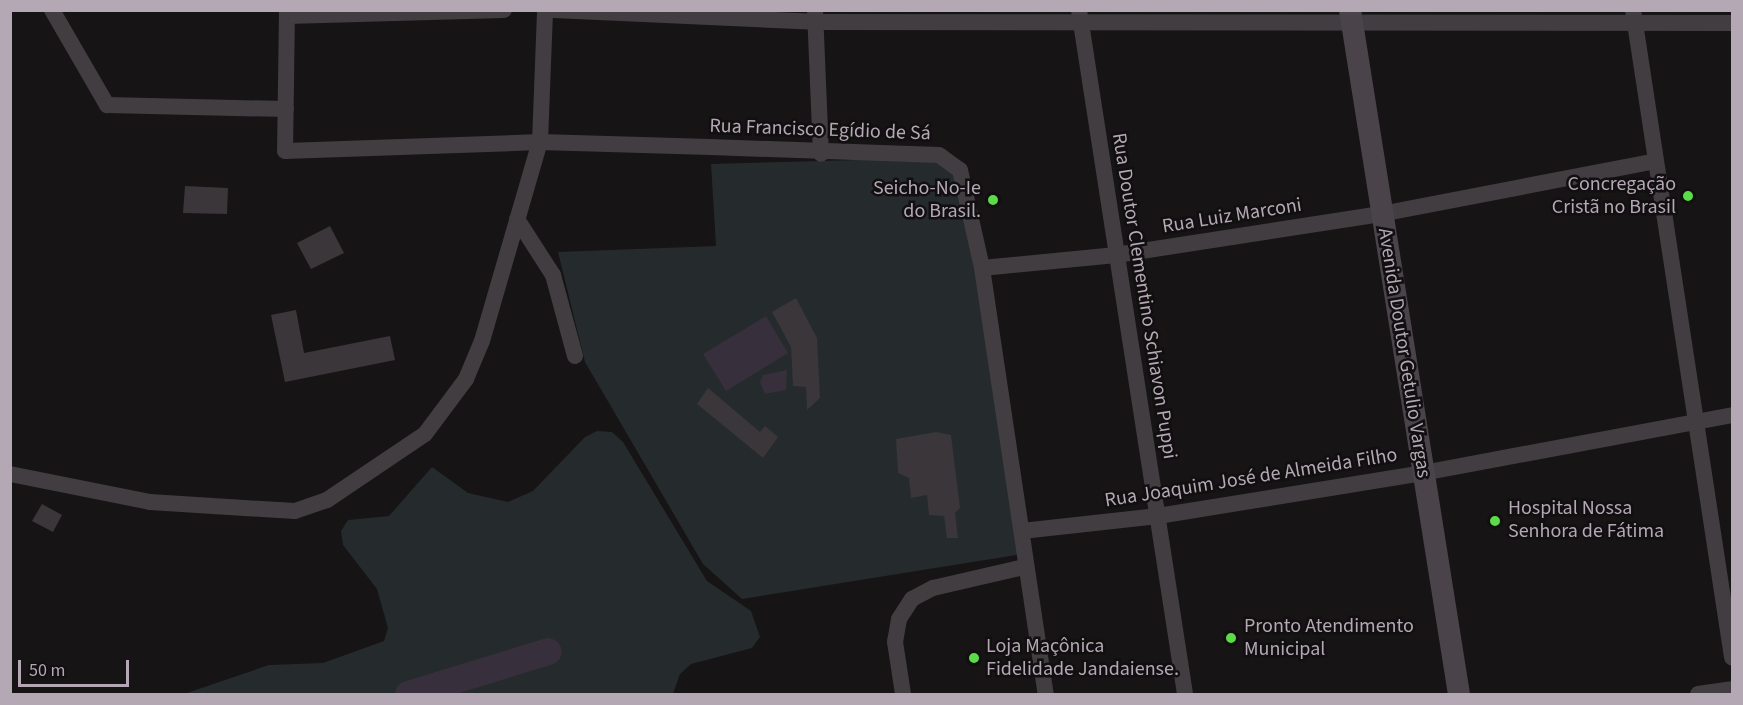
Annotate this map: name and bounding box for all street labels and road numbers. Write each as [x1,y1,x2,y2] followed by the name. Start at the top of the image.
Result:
[709,114,931,146] street label: Rua Francisco Egídio de Sá
[1106,131,1182,461] street label: Rua Doutor Clementino Schiavon Puppi
[1161,193,1303,239] street label: Rua Luiz Marconi
[1372,226,1436,480] street label: Avenida Doutor Getulio Vargas
[1103,443,1399,513] street label: Rua Joaquim José de Almeida Filho

